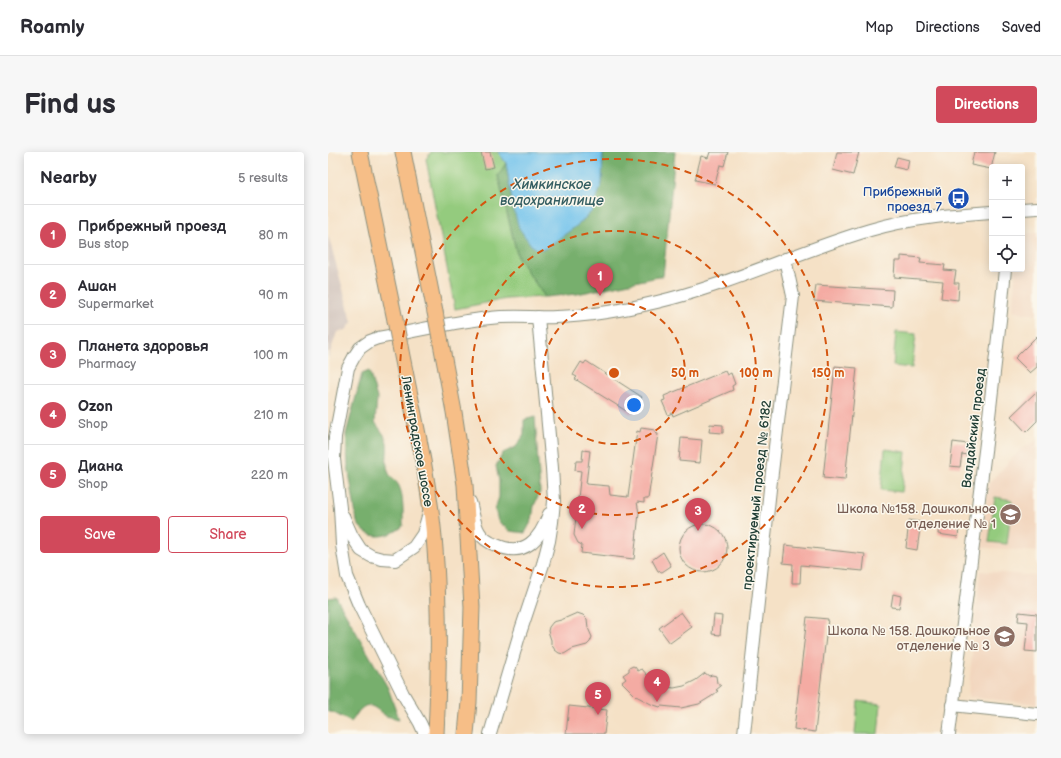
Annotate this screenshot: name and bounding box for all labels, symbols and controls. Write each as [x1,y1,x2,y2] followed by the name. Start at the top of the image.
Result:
[20,16,84,39] text: Roamly
[865,19,893,36] text: Map
[915,19,980,36] text: Directions
[1002,19,1041,36] text: Saved
[936,86,1037,123] button: Directions
[24,88,116,121] text: Find us
[989,164,1025,272] map controls
[989,164,1025,200] button: +
[40,168,97,188] text: Nearby
[238,170,288,186] text: 5 results
[500,176,604,209] water label: Химкинское водохранилище
[863,184,943,215] place label: Прибрежный проезд, 7
[945,185,971,211] bus stop icon: Прибрежный проезд, 7
[989,200,1025,236] button: −
[78,217,226,236] text: Прибрежный проезд
[50,227,56,243] text: 1
[259,227,288,243] text: 80 m
[78,236,129,252] text: Bus stop
[989,236,1025,272] button: locate
[587,263,613,296] pin: 1
[78,277,117,296] text: Ашан
[49,287,57,303] text: 2
[259,287,288,303] text: 90 m
[78,296,154,312] text: Supermarket
[78,337,209,356] text: Планета здоровья
[49,347,57,363] text: 3
[253,347,288,363] text: 100 m
[78,356,136,372] text: Pharmacy
[607,366,621,380] centre of rings
[671,366,699,381] text: 50 m
[739,366,773,381] text: 100 m
[812,366,844,381] text: 150 m
[959,367,989,489] street label: Валдайский проезд
[397,373,436,508] street label: Ленинградское шоссе
[624,395,644,415] your location
[78,397,113,416] text: Ozon
[739,399,775,591] street label: проектируемый проезд № 6182
[49,407,57,423] text: 4
[254,407,288,423] text: 210 m
[78,416,108,432] text: Shop
[78,457,123,476] text: Диана
[49,467,57,483] text: 5
[251,467,288,483] text: 220 m
[78,476,108,492] text: Shop
[569,496,595,529] pin: 2
[685,498,711,531] pin: 3
[837,501,996,532] place label: Школа №158. Дошкольное отделение № 1
[998,502,1024,528] school or university icon: Школа №158. Дошкольное отделение № 1
[40,516,160,553] button: Save
[168,516,288,553] button: Share
[827,623,990,654] place label: Школа № 158. Дошкольное отделение № 3
[992,624,1018,650] school or university icon: Школа № 158. Дошкольное отделение № 3
[644,669,670,702] pin: 4
[585,682,611,715] pin: 5

